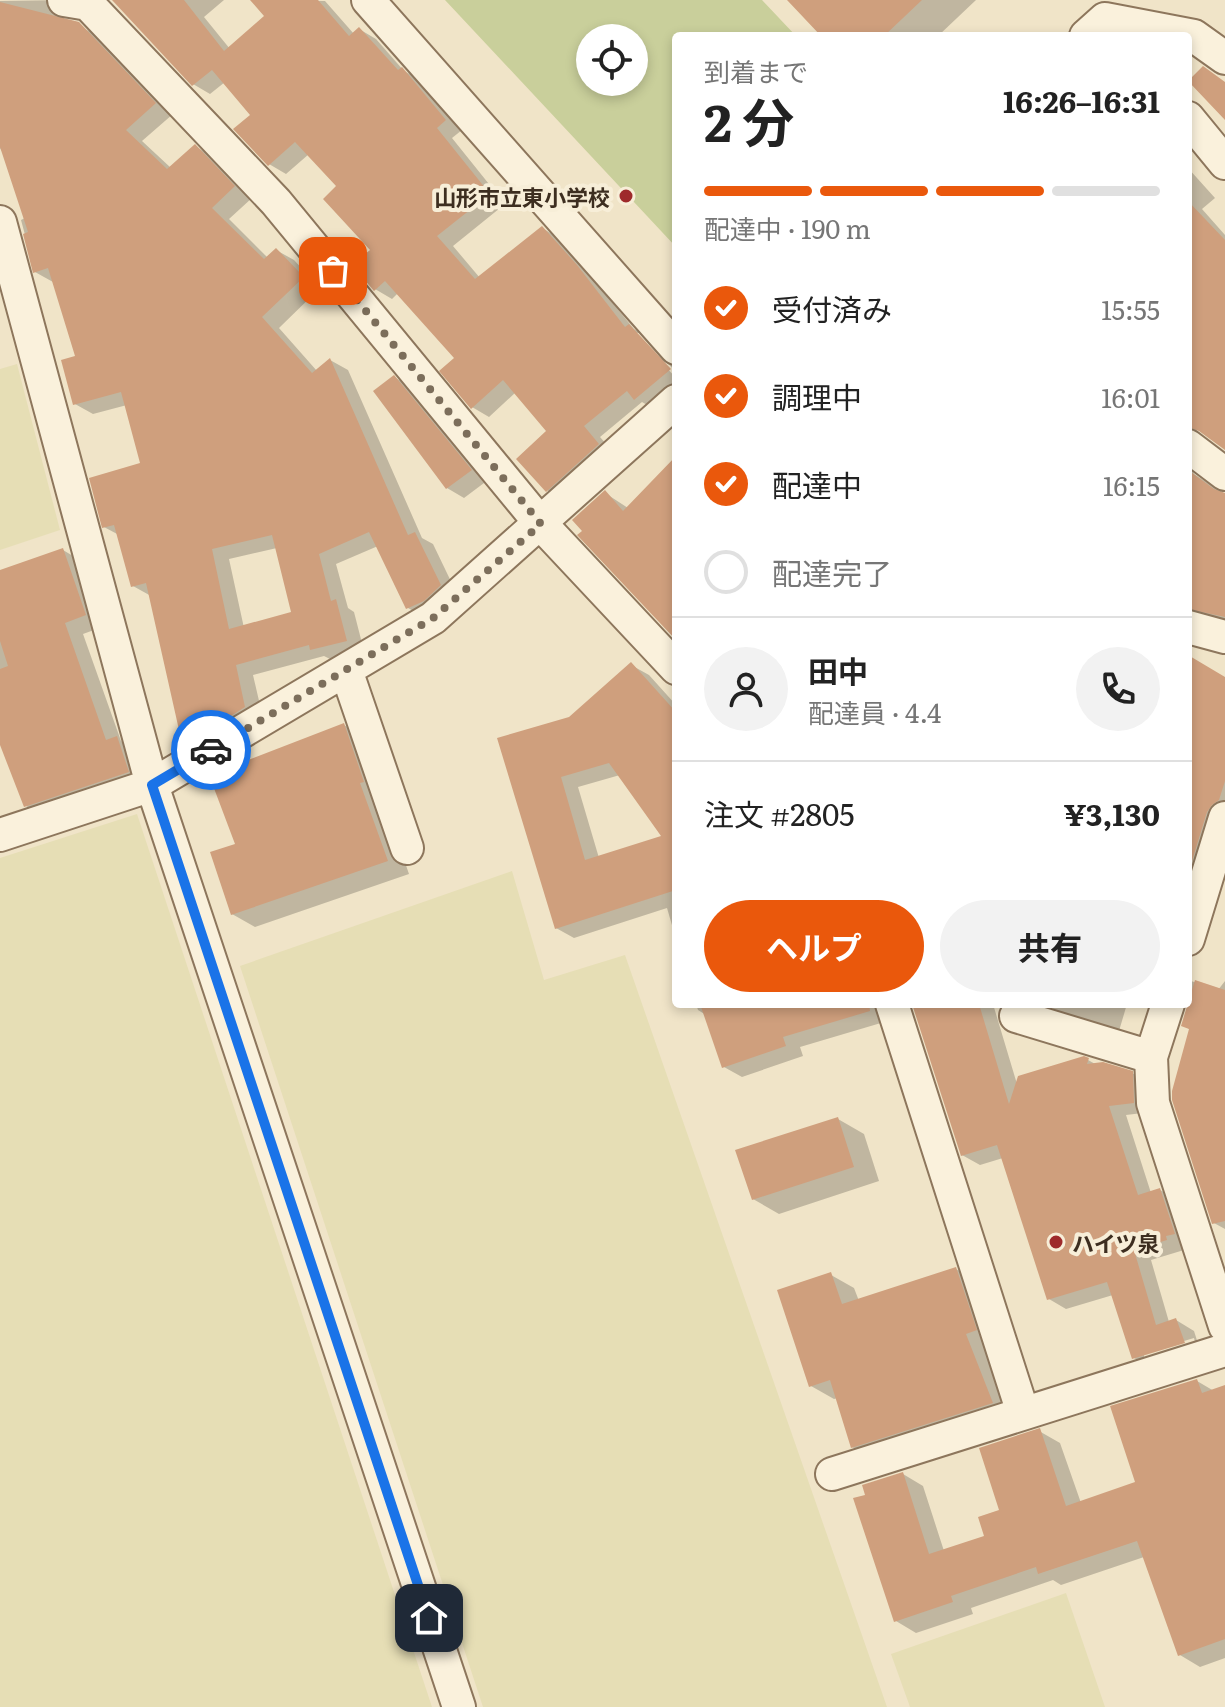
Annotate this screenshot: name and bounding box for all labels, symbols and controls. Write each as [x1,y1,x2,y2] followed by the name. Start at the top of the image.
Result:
[576,24,648,96] map controls
[576,24,648,96] button: locate
[704,51,808,90] text: 到着まで
[1003,78,1160,122] text: 16:26–16:31
[704,81,794,158] text: 2 分
[434,180,610,213] place label: 山形市立東小学校
[617,187,635,205] marker: 山形市立東小学校
[704,208,871,247] text: 配達中 · 190 m
[299,237,367,305] pin
[311,249,355,293] icon: bag
[704,286,748,330] icon: check
[772,286,892,330] text: 受付済み
[1101,289,1160,328] text: 15:55
[704,374,748,418] icon: check
[772,374,862,418] text: 調理中
[1101,377,1160,416] text: 16:01
[704,462,748,506] icon: check
[772,462,862,506] text: 配達中
[1103,465,1160,504] text: 16:15
[772,550,892,594] text: 配達完了
[704,647,788,731] button: person
[1076,647,1160,731] button: phone
[808,648,868,692] text: 田中
[808,692,941,731] text: 配達員 · 4.4
[171,710,251,790] courier
[189,728,233,772] icon: car
[704,791,855,835] text: 注文 #2805
[1063,791,1160,835] text: ¥3,130
[704,900,924,992] button: ヘルプ
[940,900,1160,992] button: 共有
[1072,1226,1160,1259] place label: ハイツ泉
[1047,1233,1065,1251] marker: ハイツ泉
[395,1584,463,1652] pin
[407,1596,451,1640] icon: home

